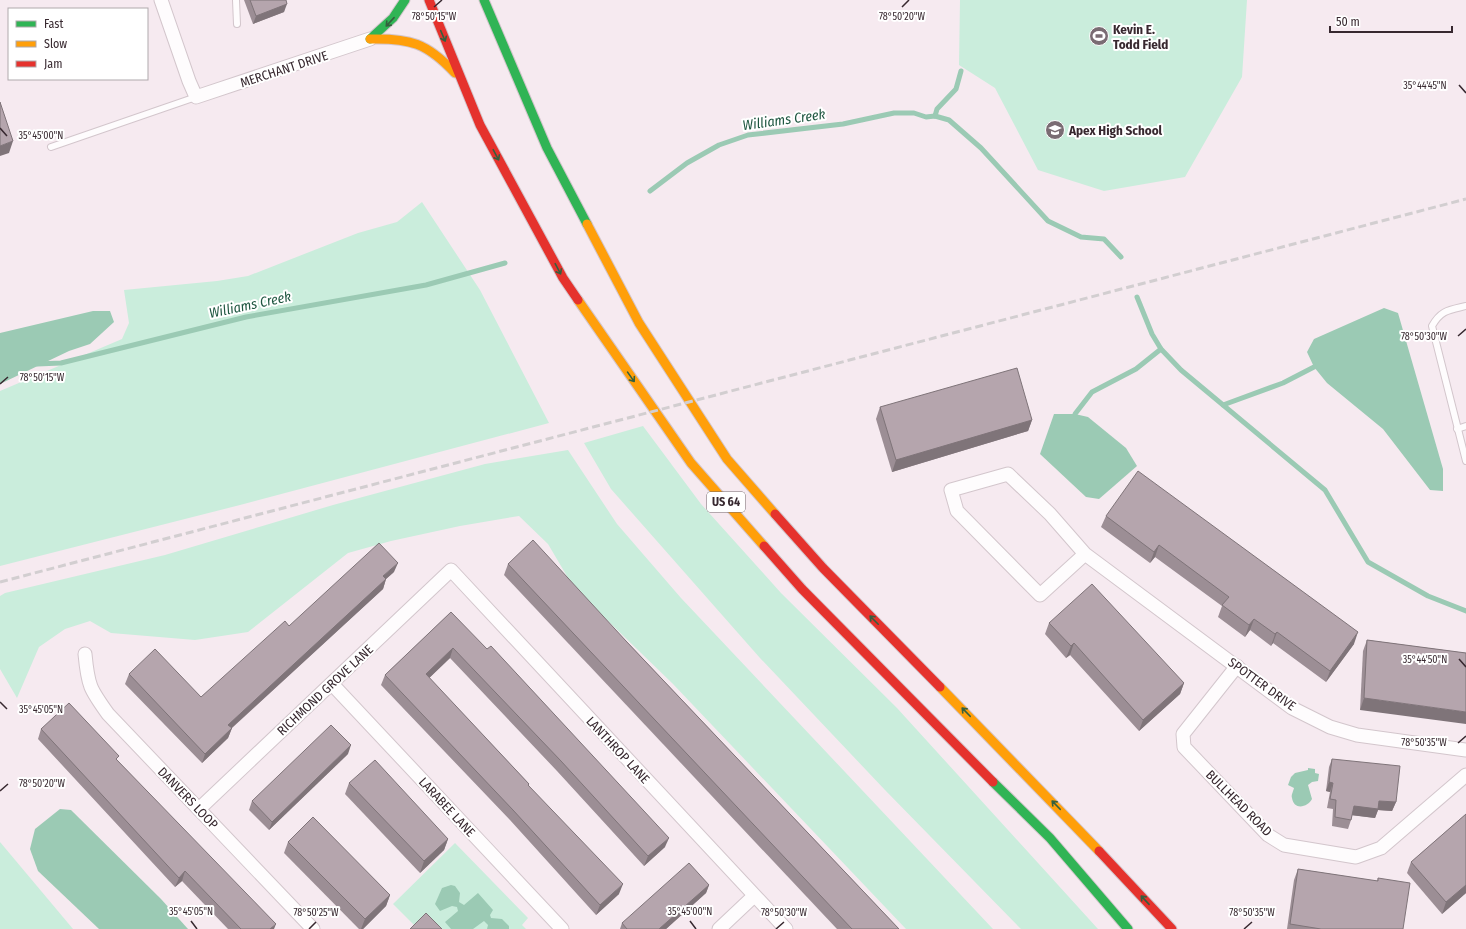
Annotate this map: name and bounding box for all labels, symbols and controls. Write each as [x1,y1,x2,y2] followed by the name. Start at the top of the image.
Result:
[8,8,148,80] legend
[1330,8,1452,34] scale bar
[412,11,457,23] text: 78°50'15"W
[879,11,926,23] text: 78°50'20"W
[1336,15,1360,29] text: 50 m
[386,16,395,27] one-way arrow
[44,17,63,31] text: Fast
[1113,22,1168,52] place label: Kevin E. Todd Field
[1088,25,1110,47] sports icon: Kevin E. Todd Field
[440,30,447,42] one-way arrow
[44,37,67,51] text: Slow
[238,48,330,90] street label: MERCHANT DRIVE
[44,57,62,71] text: Jam
[1403,80,1447,92] text: 35°44'45"N
[742,106,827,134] water label: Williams Creek
[1044,119,1066,141] school or university icon: Apex High School
[1068,123,1163,138] place label: Apex High School
[19,130,63,142] text: 35°45'00"N
[493,149,501,161] one-way arrow
[555,263,563,275] one-way arrow
[207,288,293,322] water label: Williams Creek
[1401,331,1448,343] text: 78°50'30"W
[627,371,635,382] one-way arrow
[20,372,65,384] text: 78°50'15"W
[707,492,745,512] road number: US 64
[869,615,879,625] one-way arrow
[274,642,376,738] street label: RICHMOND GROVE LANE
[1225,654,1299,714] street label: SPOTTER DRIVE
[1403,654,1447,666] text: 35°44'50"N
[19,704,63,716] text: 35°45'05"N
[961,707,971,717] one-way arrow
[583,713,653,787] street label: LANTHROP LANE
[1401,737,1447,749] text: 78°50'35"W
[155,764,221,832] street label: DANVERS LOOP
[1203,767,1275,839] street label: BULLHEAD ROAD
[416,774,478,840] street label: LARABEE LANE
[19,778,66,790] text: 78°50'20"W
[1052,800,1061,810] one-way arrow
[1141,896,1150,906] one-way arrow
[169,906,213,918] text: 35°45'05"N
[668,906,712,918] text: 35°45'00"N
[293,907,339,919] text: 78°50'25"W
[761,907,808,919] text: 78°50'30"W
[1229,907,1275,919] text: 78°50'35"W

